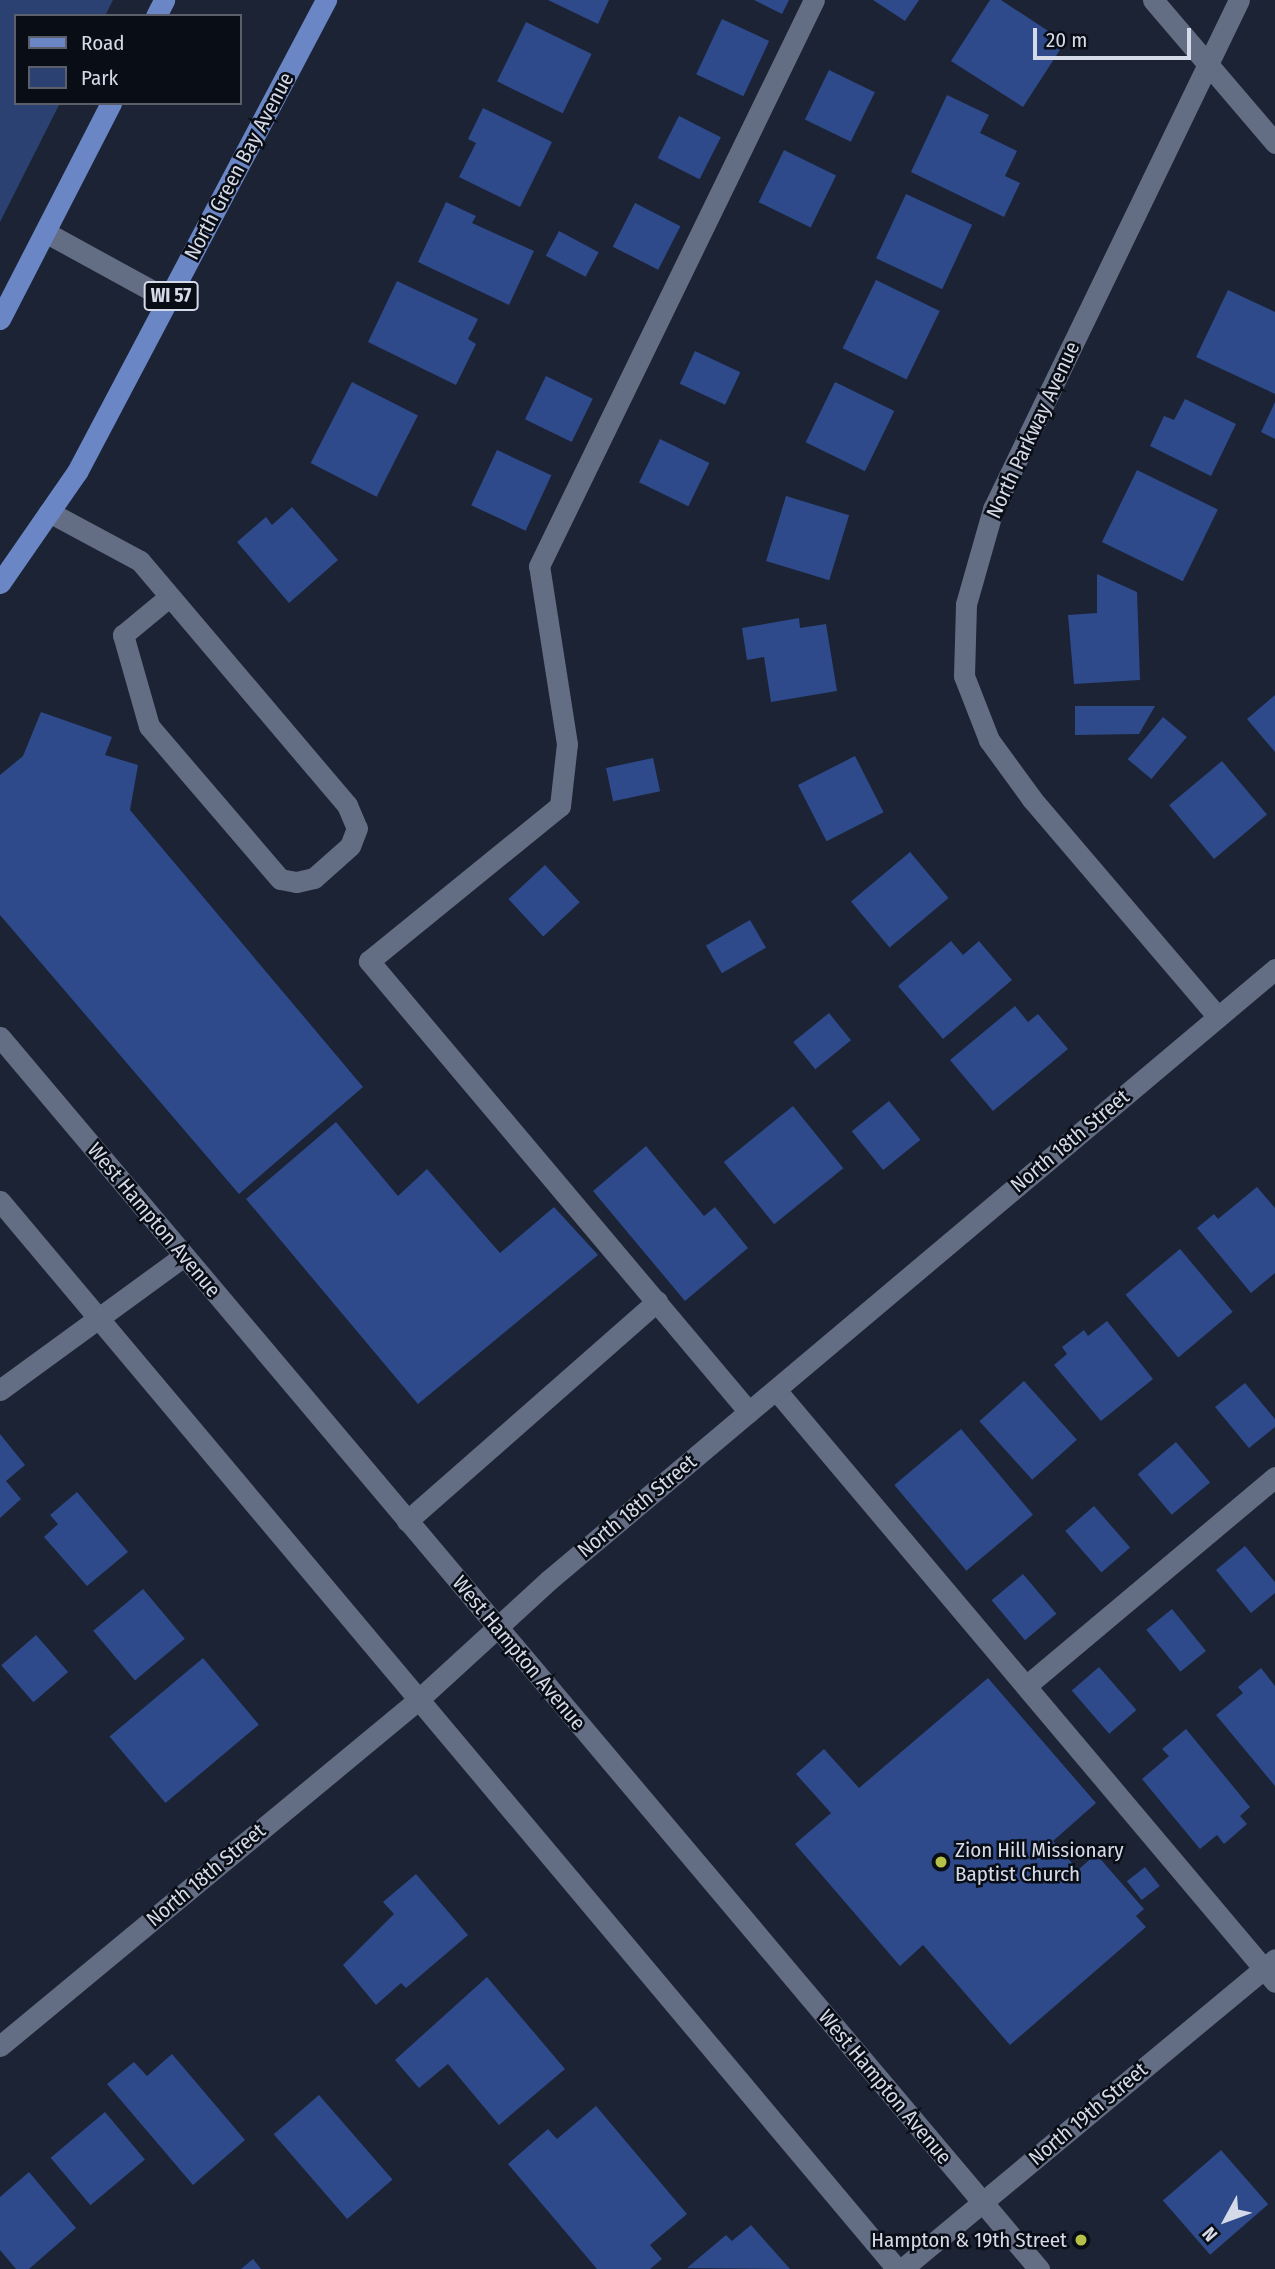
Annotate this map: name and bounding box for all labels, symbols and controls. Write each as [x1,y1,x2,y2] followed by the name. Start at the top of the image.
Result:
[14,14,242,105] legend
[1037,14,1194,58] scale bar
[1046,27,1087,53] text: 20 m
[81,30,125,56] text: Road
[81,65,118,91] text: Park
[179,68,299,264] street label: North Green Bay Avenue
[143,280,199,312] road number: WI 57
[981,338,1085,522] street label: North Parkway Avenue
[1006,1084,1134,1198] street label: North 18th Street
[82,1138,226,1302] street label: West Hampton Avenue
[573,1449,701,1563] street label: North 18th Street
[447,1571,591,1735] street label: West Hampton Avenue
[142,1818,270,1932] street label: North 18th Street
[955,1837,1124,1887] place label: Zion Hill Missionary Baptist Church
[933,1854,949,1870] marker: Zion Hill Missionary Baptist Church
[813,2005,957,2169] street label: West Hampton Avenue
[1024,2057,1152,2171] street label: North 19th Street
[1191,2185,1261,2255] north arrow
[1197,2222,1222,2246] text: N
[871,2227,1067,2253] place label: Hampton & 19th Street
[1073,2232,1089,2248] marker: Hampton & 19th Street

